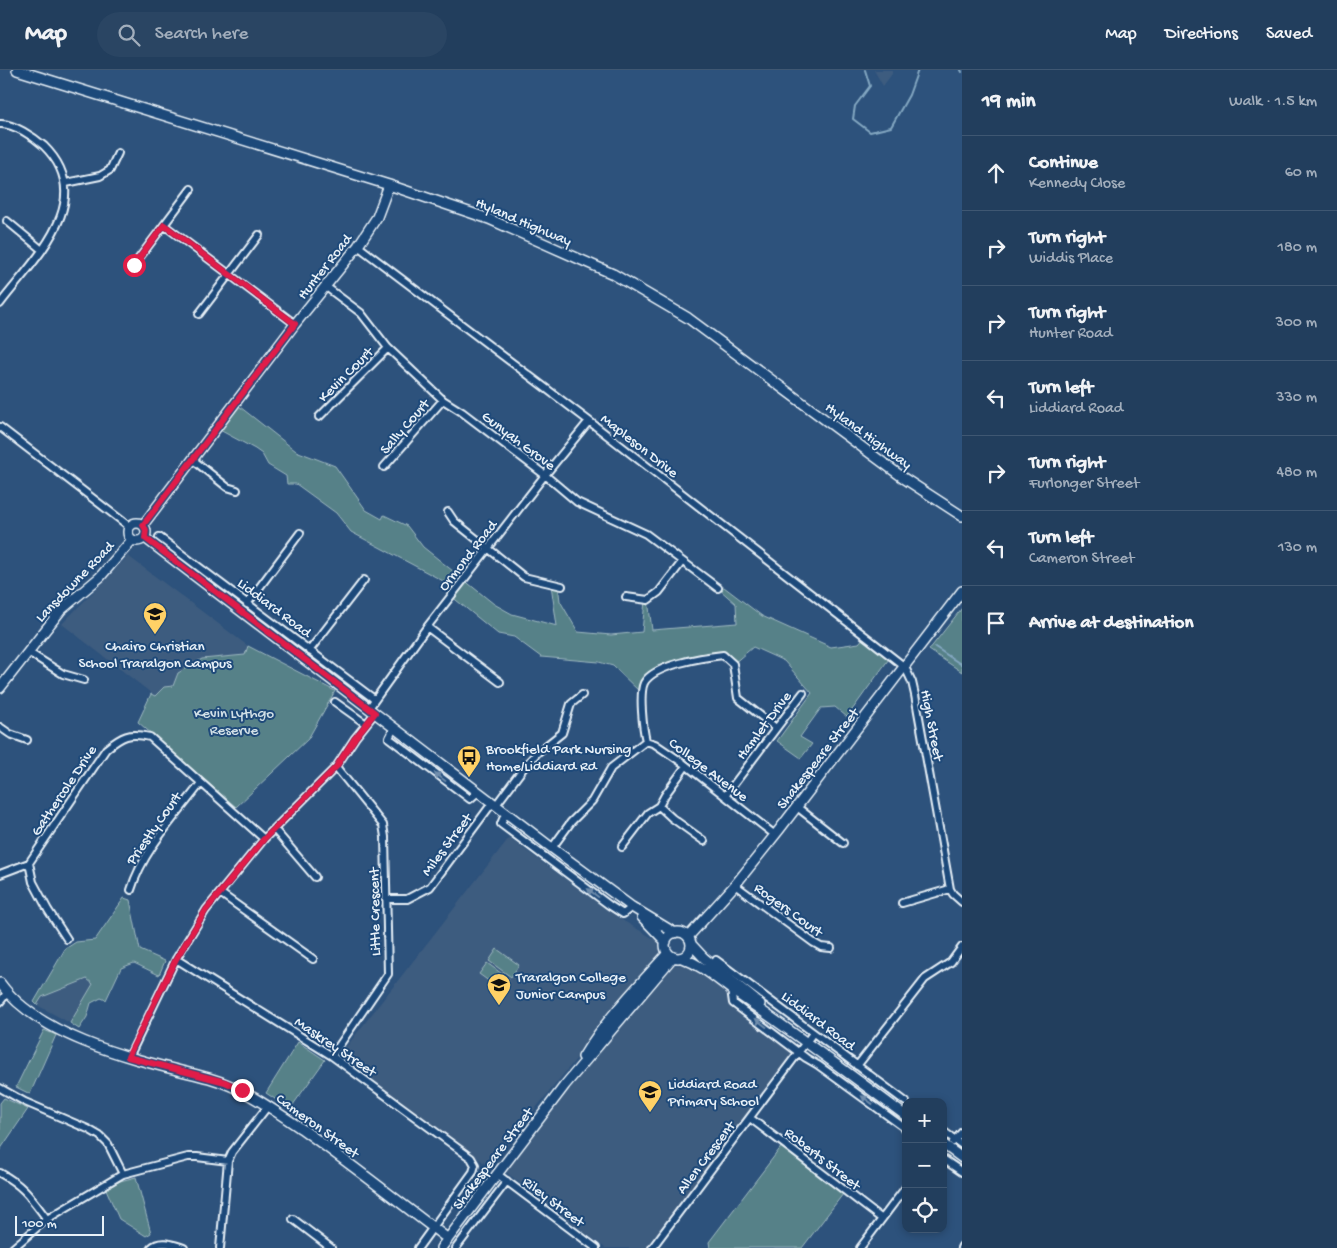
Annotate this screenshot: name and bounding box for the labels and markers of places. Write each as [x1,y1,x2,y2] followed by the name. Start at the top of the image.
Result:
[142,601,168,635] school or university icon: Chairo Christian School Traralgon Campus
[79,638,232,673] place label: Chairo Christian School Traralgon Campus
[485,741,631,776] place label: Brookfield Park Nursing Home/Liddiard Rd
[456,744,482,778] bus stop icon: Brookfield Park Nursing Home/Liddiard Rd
[515,969,626,1004] place label: Traralgon College Junior Campus
[486,972,512,1006] school or university icon: Traralgon College Junior Campus
[667,1076,759,1111] place label: Liddiard Road Primary School
[637,1079,663,1113] school or university icon: Liddiard Road Primary School

